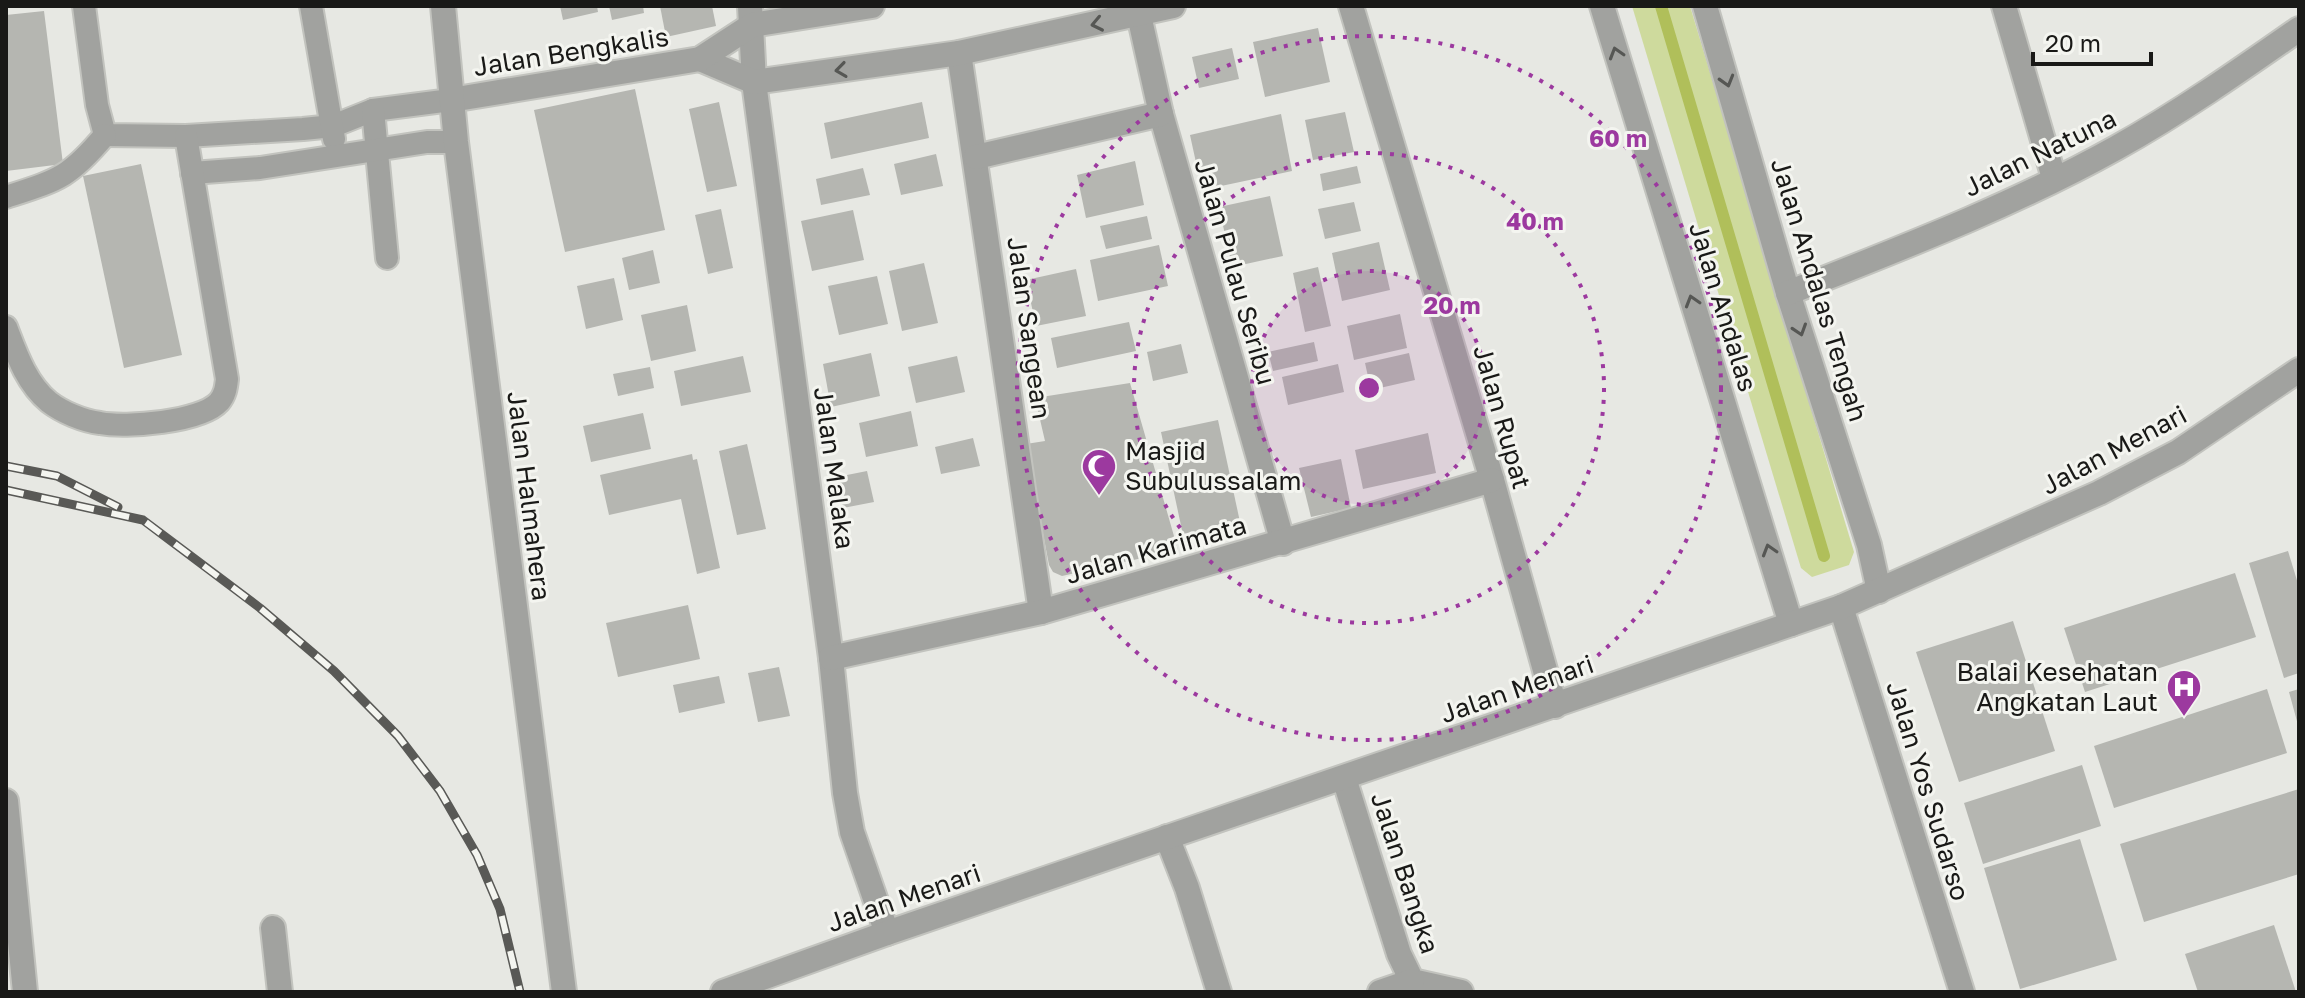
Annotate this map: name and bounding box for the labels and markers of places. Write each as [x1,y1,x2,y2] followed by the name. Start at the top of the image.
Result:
[1355,374,1383,402] centre of rings
[1125,435,1301,496] place label: Masjid Subulussalam
[1080,447,1118,497] mosque icon: Masjid Subulussalam
[1957,656,2158,717] place label: Balai Kesehatan Angkatan Laut
[2165,668,2203,718] hospital icon: Balai Kesehatan Angkatan Laut

